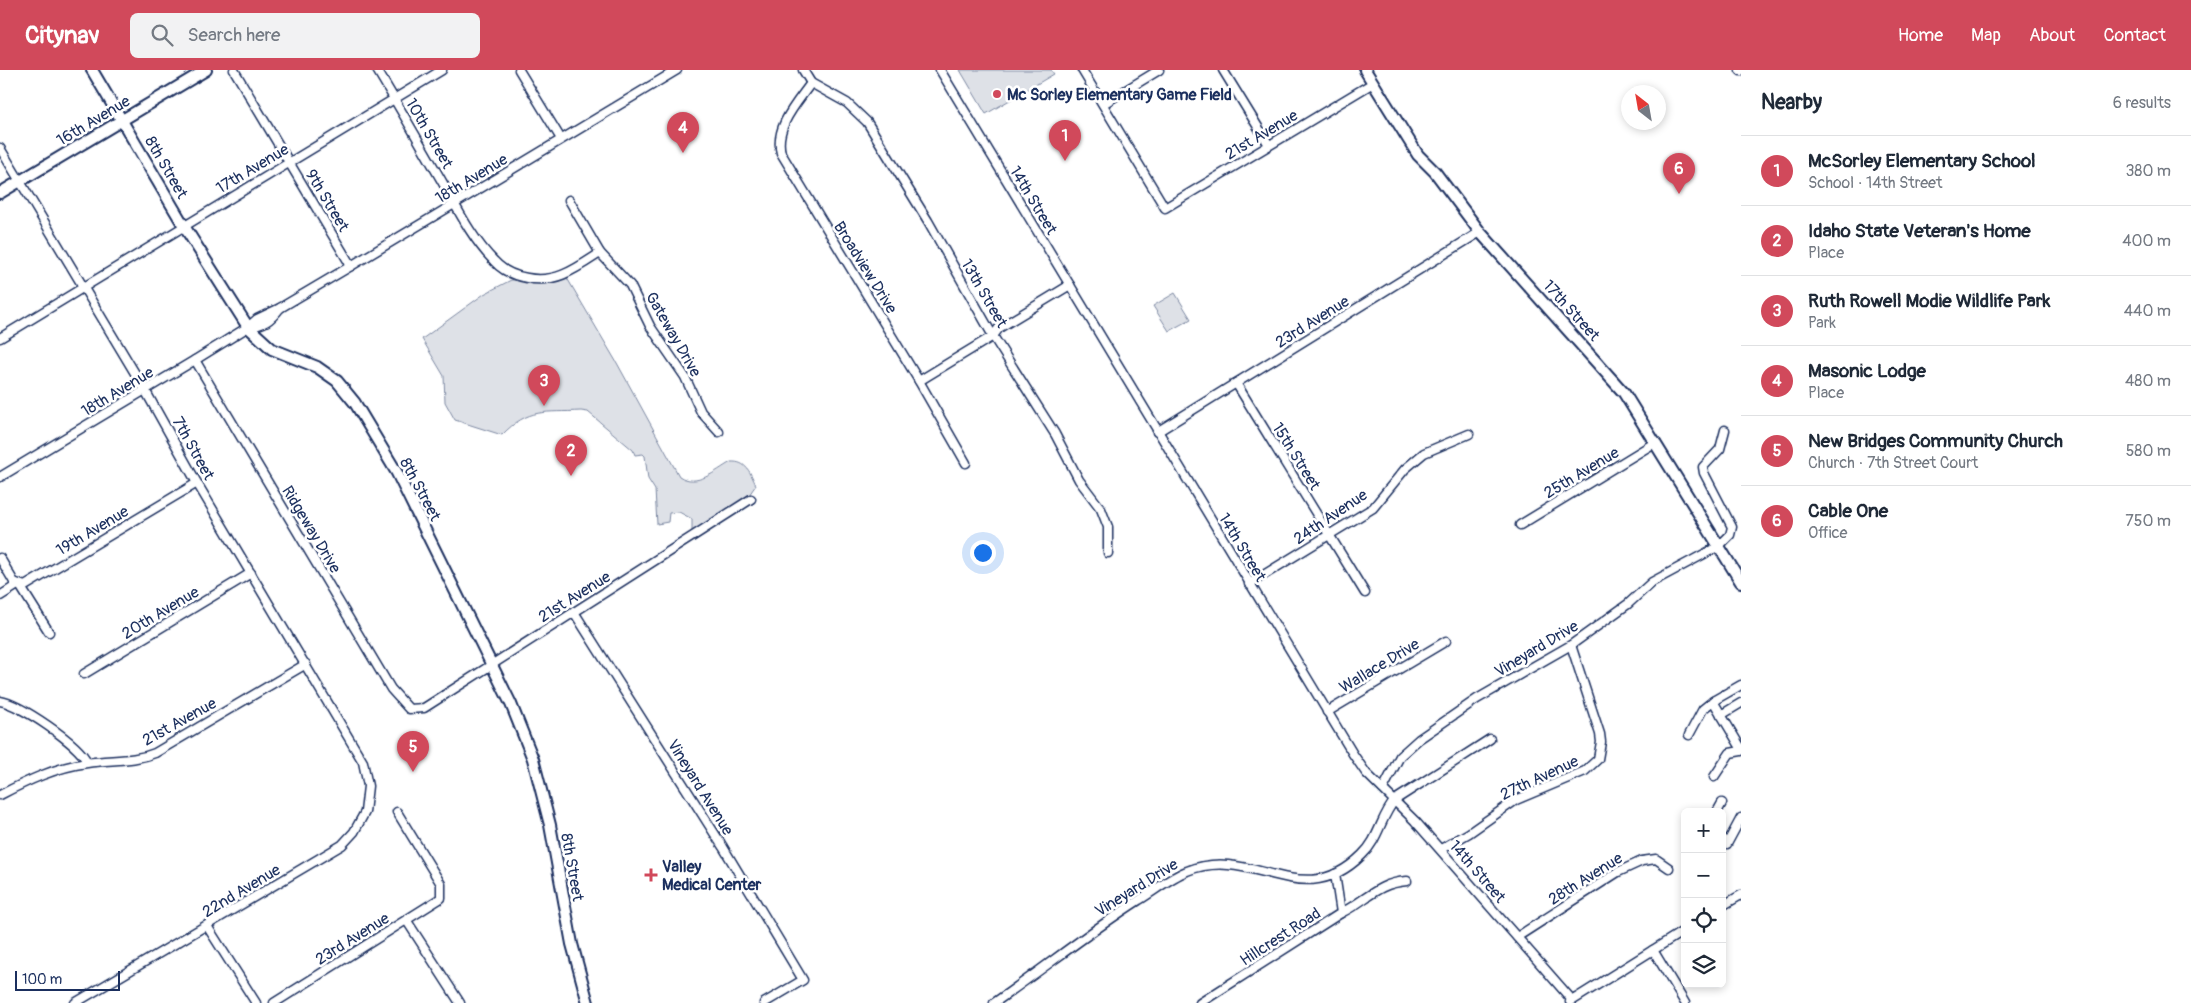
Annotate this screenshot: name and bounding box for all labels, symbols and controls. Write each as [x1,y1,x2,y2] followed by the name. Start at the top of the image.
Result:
[130,13,480,58] search box
[25,21,100,50] text: Citynav
[148,21,176,49] icon: search
[188,23,280,47] text: Search here
[1898,24,1943,47] text: Home
[1971,24,2001,47] text: Map
[2029,24,2075,47] text: About
[2103,24,2166,47] text: Contact
[1007,85,1232,105] place label: Mc Sorley Elementary Game Field
[1621,85,1666,130] north arrow
[991,88,1003,100] marker: Mc Sorley Elementary Game Field
[1761,89,1822,116] text: Nearby
[53,91,134,151] street label: 16th Avenue
[2113,93,2171,113] text: 6 results
[401,95,458,173] street label: 10th Street
[1221,105,1302,164] street label: 21st Avenue
[667,112,699,153] pin: 4
[1049,120,1081,161] pin: 1
[140,133,192,203] street label: 8th Street
[213,139,293,198] street label: 17th Avenue
[432,149,511,208] street label: 18th Avenue
[1808,149,2036,173] text: McSorley Elementary School
[1663,153,1695,194] pin: 6
[1774,161,1780,181] text: 1
[2125,161,2171,181] text: 380 m
[1005,163,1062,239] street label: 14th Street
[301,166,354,236] street label: 9th Street
[1808,173,1942,193] text: School · 14th Street
[829,218,901,317] street label: Broadview Drive
[1808,219,2031,243] text: Idaho State Veteran's Home
[1773,231,1781,251] text: 2
[2122,231,2171,251] text: 400 m
[1808,243,1844,263] text: Place
[956,256,1012,332] street label: 13th Street
[1539,276,1604,346] street label: 17th Street
[641,289,706,381] street label: Gateway Drive
[1808,289,2050,313] text: Ruth Rowell Modie Wildlife Park
[1272,291,1353,352] street label: 23rd Avenue
[1773,301,1781,321] text: 3
[2124,301,2171,321] text: 440 m
[1808,313,1836,333] text: Park
[1808,359,1926,383] text: Masonic Lodge
[78,362,157,421] street label: 18th Avenue
[528,365,560,406] pin: 3
[1772,371,1782,391] text: 4
[2125,371,2171,391] text: 480 m
[1808,383,1844,403] text: Place
[168,413,219,484] street label: 7th Street
[1268,419,1325,494] street label: 15th Street
[1808,429,2063,453] text: New Bridges Community Church
[555,435,587,476] pin: 2
[1773,441,1781,461] text: 5
[2126,441,2171,461] text: 580 m
[1540,443,1623,503] street label: 25th Avenue
[1808,453,1978,473] text: Church · 7th Street Court
[395,454,445,525] street label: 8th Street
[277,482,345,577] street label: Ridgeway Drive
[1290,485,1371,549] street label: 24th Avenue
[1808,499,1888,523] text: Cable One
[53,501,133,560] street label: 19th Avenue
[1214,510,1271,586] street label: 14th Street
[1772,511,1782,531] text: 6
[2125,511,2171,531] text: 750 m
[1808,523,1848,543] text: Office
[970,540,996,566] your location
[535,567,614,627] street label: 21st Avenue
[118,582,203,644] street label: 20th Avenue
[1491,616,1582,682] street label: Vineyard Drive
[1336,634,1423,698] street label: Wallace Drive
[139,693,220,750] street label: 21st Avenue
[397,731,429,772] pin: 5
[663,736,738,839] street label: Vineyard Avenue
[1497,751,1582,805] street label: 27th Avenue
[1681,808,1726,988] map controls
[1681,808,1726,853] button: +
[556,832,588,903] street label: 8th Street
[1445,836,1510,907] street label: 14th Street
[1545,848,1626,909] street label: 28th Avenue
[1681,853,1726,898] button: −
[1091,854,1182,921] street label: Vineyard Drive
[662,857,762,895] place label: Valley Medical Center
[199,860,284,922] street label: 22nd Avenue
[644,868,658,882] marker: Valley Medical Center
[1681,898,1726,943] button: locate
[1236,903,1325,970] street label: Hillcrest Road
[312,908,393,969] street label: 23rd Avenue
[1681,943,1726,988] button: layers
[15,968,120,991] scale bar
[22,971,62,988] text: 100 m

